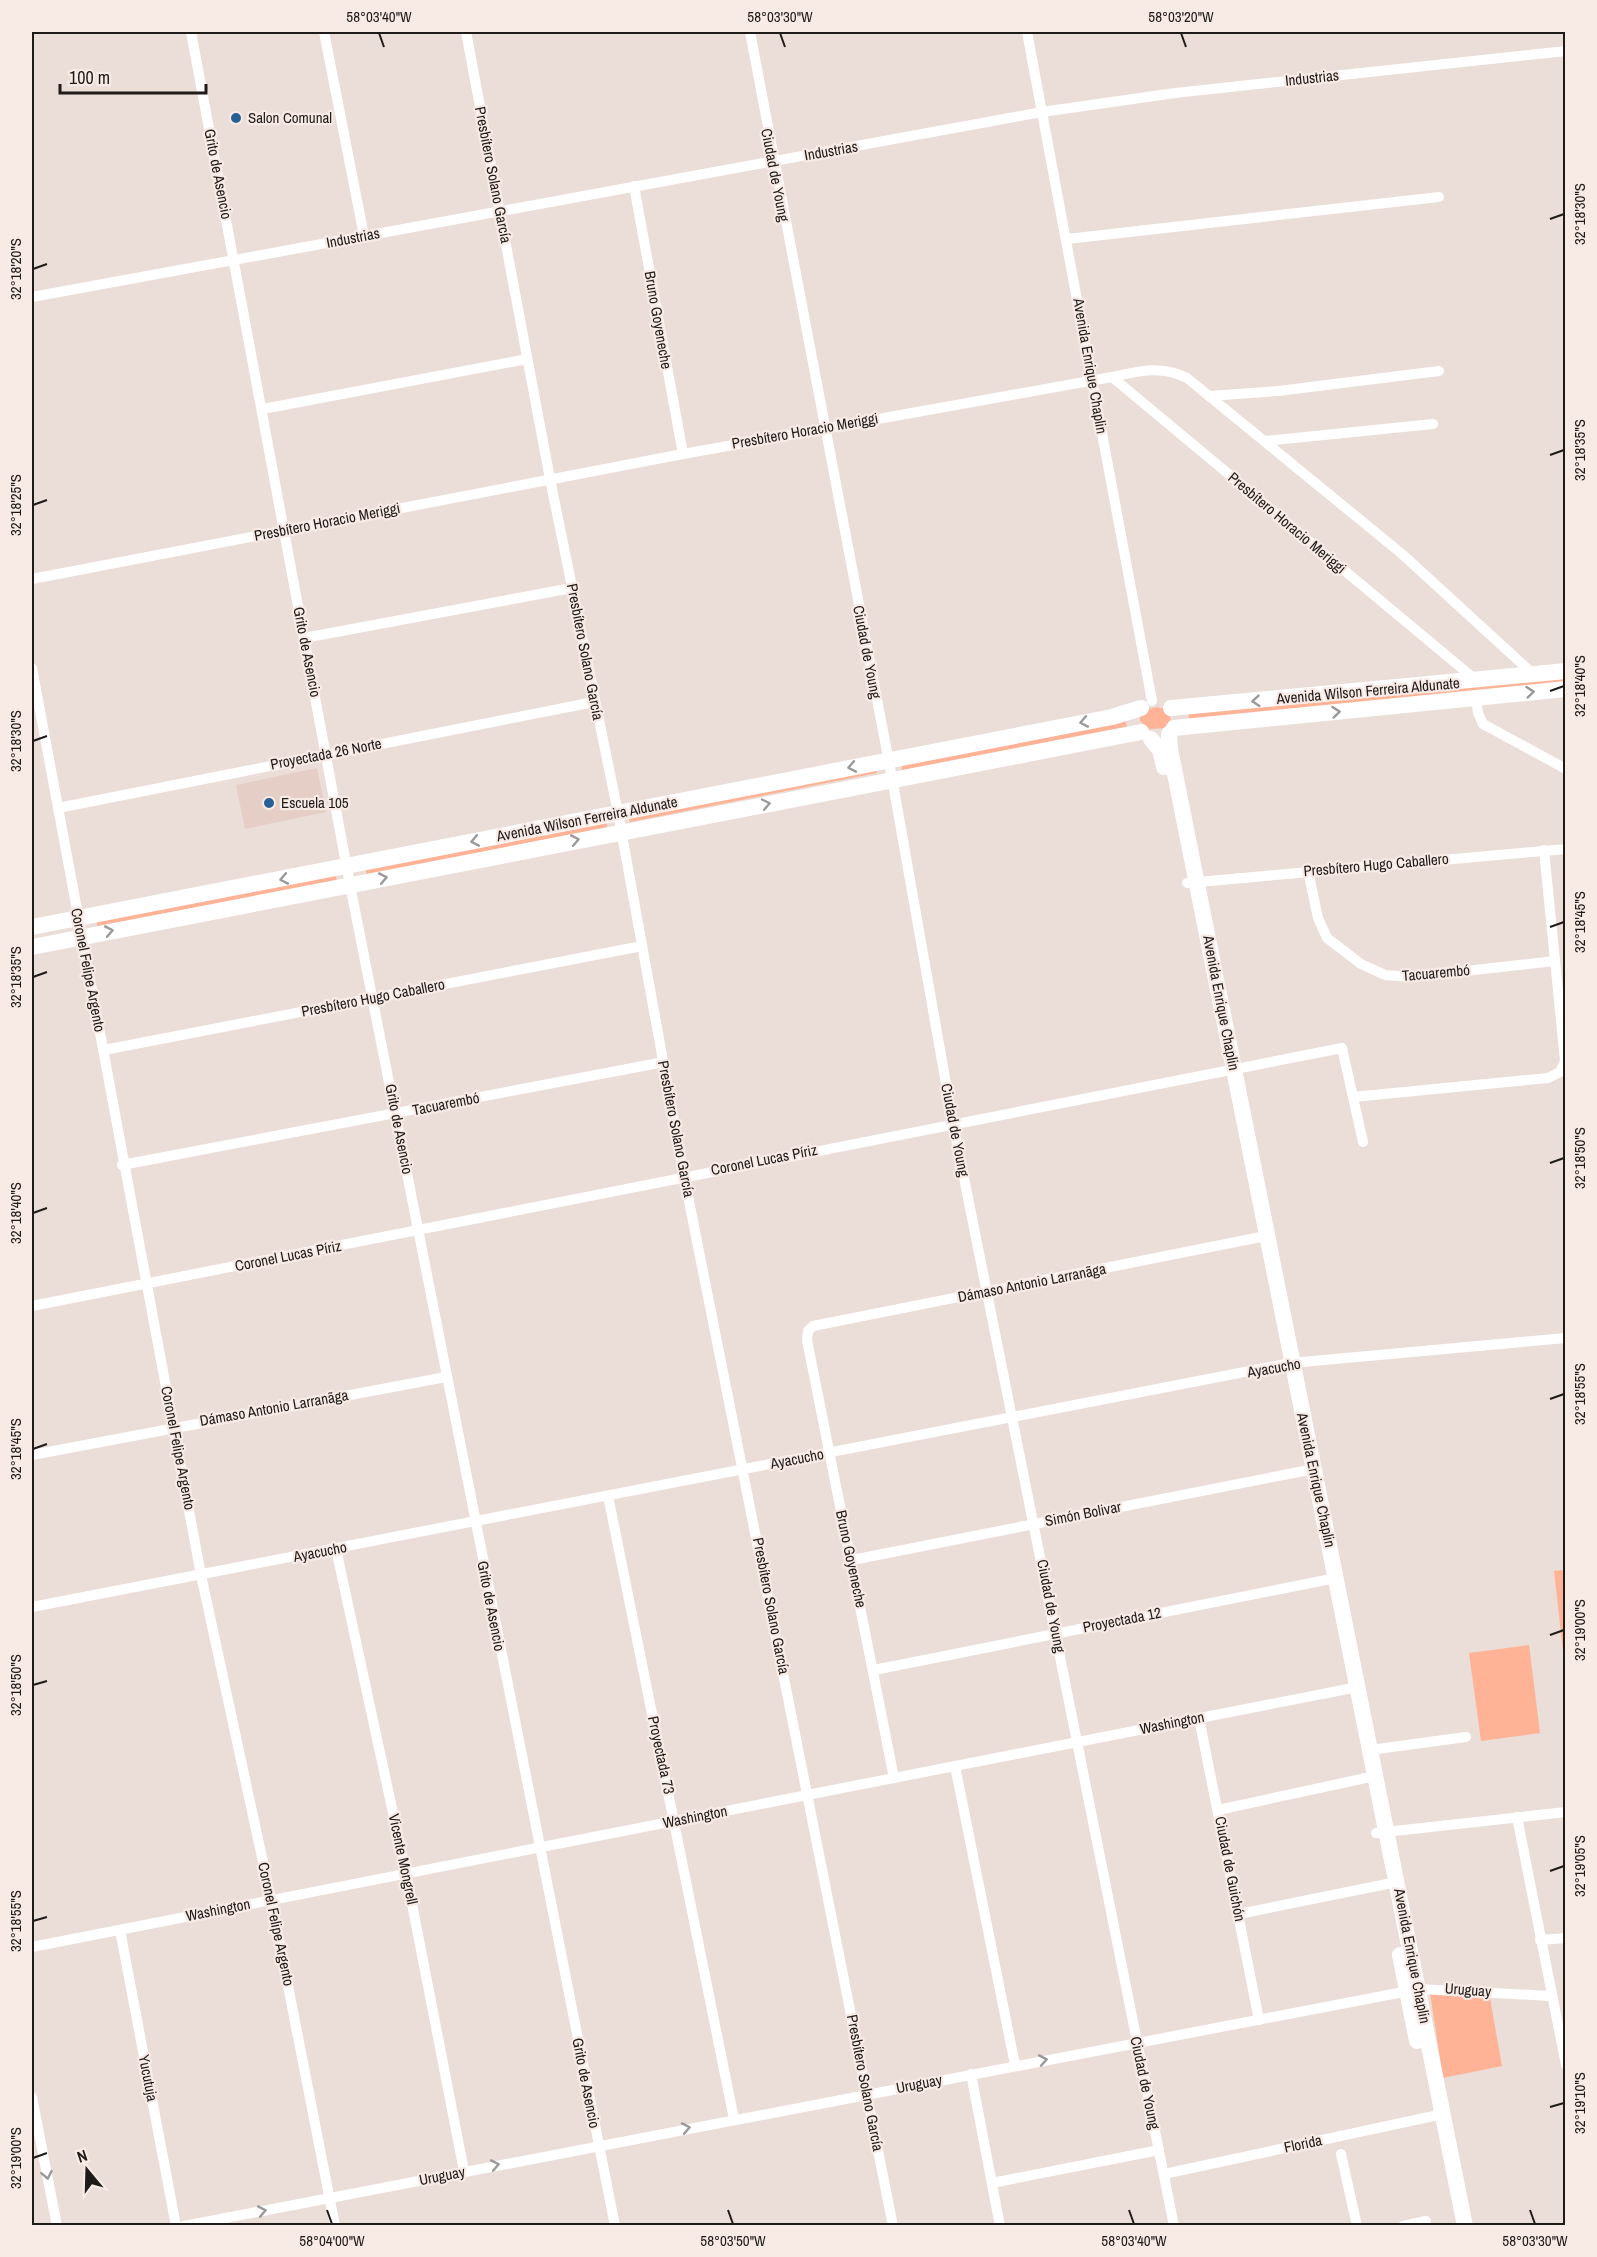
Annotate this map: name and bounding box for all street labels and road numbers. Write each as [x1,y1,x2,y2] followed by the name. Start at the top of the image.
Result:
[1284,64,1340,91] street label: Industrias
[470,105,517,245] street label: Presbítero Solano García
[756,126,795,223] street label: Ciudad de Young
[199,127,238,221] street label: Grito de Asencio
[802,135,859,166] street label: Industrias
[324,222,381,253] street label: Industrias
[640,269,677,371] street label: Bruno Goyeneche
[1068,296,1113,435] street label: Avenida Enrique Chaplin
[730,407,880,454] street label: Presbítero Horacio Meriggi
[1224,467,1351,578] street label: Presbítero Horacio Meriggi
[252,497,402,546] street label: Presbítero Horacio Meriggi
[562,582,609,722] street label: Presbítero Solano García
[848,603,887,700] street label: Ciudad de Young
[288,605,327,699] street label: Grito de Asencio
[1274,672,1461,709] street label: Avenida Wilson Ferreira Aldunate
[269,732,383,775] street label: Proyectada 26 Norte
[494,791,679,847] street label: Avenida Wilson Ferreira Aldunate
[1303,848,1450,881] street label: Presbítero Hugo Caballero
[66,906,111,1034] street label: Coronel Felipe Argento
[1198,933,1245,1072] street label: Avenida Enrique Chaplin
[1401,959,1471,986] street label: Tacuarembó
[299,973,447,1022] street label: Presbítero Hugo Caballero
[653,1059,700,1199] street label: Presbítero Solano García
[936,1081,975,1178] street label: Ciudad de Young
[380,1082,419,1176] street label: Grito de Asencio
[411,1087,481,1120] street label: Tacuarembó
[709,1139,819,1180] street label: Coronel Lucas Píriz
[233,1235,343,1276] street label: Coronel Lucas Píriz
[956,1258,1108,1307] street label: Dámaso Antonio Larranãga
[1245,1352,1302,1383] street label: Ayacucho
[156,1384,201,1512] street label: Coronel Felipe Argento
[198,1384,350,1431] street label: Dámaso Antonio Larranãga
[1292,1410,1341,1549] street label: Avenida Enrique Chaplin
[768,1443,825,1474] street label: Ayacucho
[1043,1496,1123,1531] street label: Simón Bolivar
[831,1508,872,1610] street label: Bruno Goyeneche
[291,1536,348,1567] street label: Ayacucho
[748,1536,795,1676] street label: Presbítero Solano García
[1032,1557,1071,1654] street label: Ciudad de Young
[472,1559,511,1653] street label: Grito de Asencio
[1081,1602,1163,1637] street label: Proyectada 12
[1138,1706,1206,1739] street label: Washington
[643,1714,680,1796] street label: Proyectada 73
[661,1800,729,1833] street label: Washington
[384,1812,423,1906] street label: Vicente Mongrell
[1210,1815,1251,1923] street label: Ciudad de Guichón
[253,1860,300,1988] street label: Coronel Felipe Argento
[1389,1886,1436,2025] street label: Avenida Enrique Chaplin
[184,1893,252,1926] street label: Washington
[1444,1977,1493,2002] street label: Uruguay
[842,2013,889,2153] street label: Presbítero Solano García
[1125,2034,1166,2131] street label: Ciudad de Young
[567,2036,606,2130] street label: Grito de Asencio
[134,2053,163,2103] street label: Yucutuja
[894,2069,945,2098] street label: Uruguay
[1282,2129,1324,2158] street label: Florida
[417,2161,468,2190] street label: Uruguay

